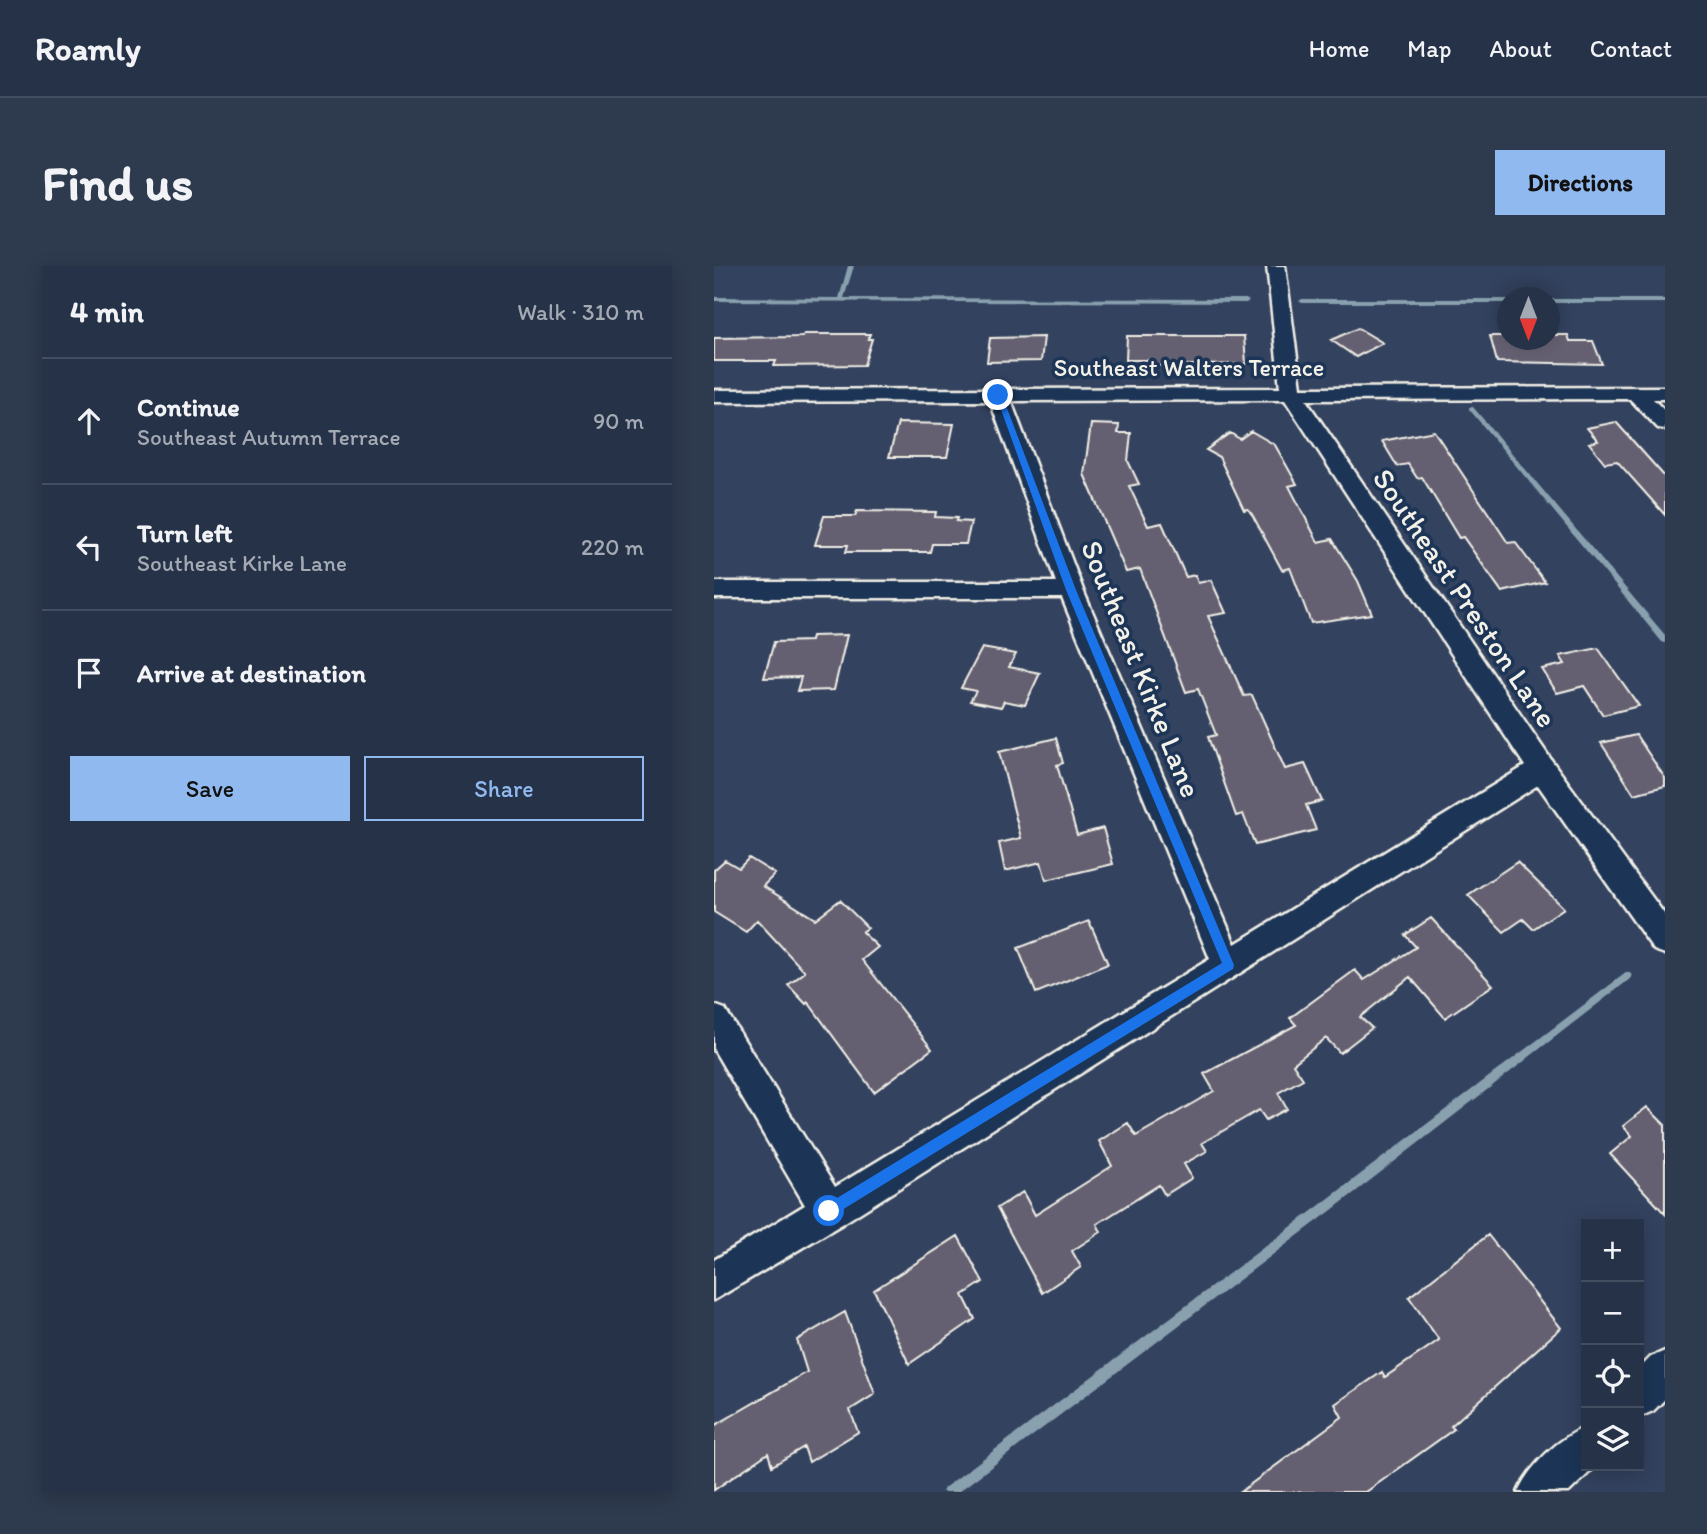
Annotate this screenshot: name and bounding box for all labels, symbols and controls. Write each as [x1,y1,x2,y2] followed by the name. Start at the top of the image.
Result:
[35,29,141,68] text: Roamly
[1309,34,1369,63] text: Home
[1407,34,1451,63] text: Map
[1489,34,1552,63] text: About
[1590,34,1672,63] text: Contact
[1495,150,1665,215] button: Directions
[42,153,193,212] text: Find us
[1497,287,1560,350] north arrow
[70,293,144,330] text: 4 min
[517,298,644,326] text: Walk · 310 m
[1054,353,1324,382] street label: Southeast Walters Terrace
[982,379,1013,410] route end
[137,391,240,423] text: Continue
[70,402,108,440] icon: ahead
[593,407,644,435] text: 90 m
[137,423,401,451] text: Southeast Autumn Terrace
[1365,461,1566,734] street label: Southeast Preston Lane
[137,517,233,549] text: Turn left
[70,528,108,566] icon: left
[581,533,644,561] text: 220 m
[1073,535,1210,803] street label: Southeast Kirke Lane
[137,549,347,577] text: Southeast Kirke Lane
[70,654,108,692] icon: arrive
[137,657,366,689] text: Arrive at destination
[70,756,350,821] button: Save
[364,756,644,821] button: Share
[813,1195,844,1226] route start
[1581,1219,1644,1471] map controls
[1581,1219,1644,1282] button: +
[1581,1282,1644,1345] button: −
[1581,1345,1644,1408] button: locate
[1581,1408,1644,1471] button: layers

